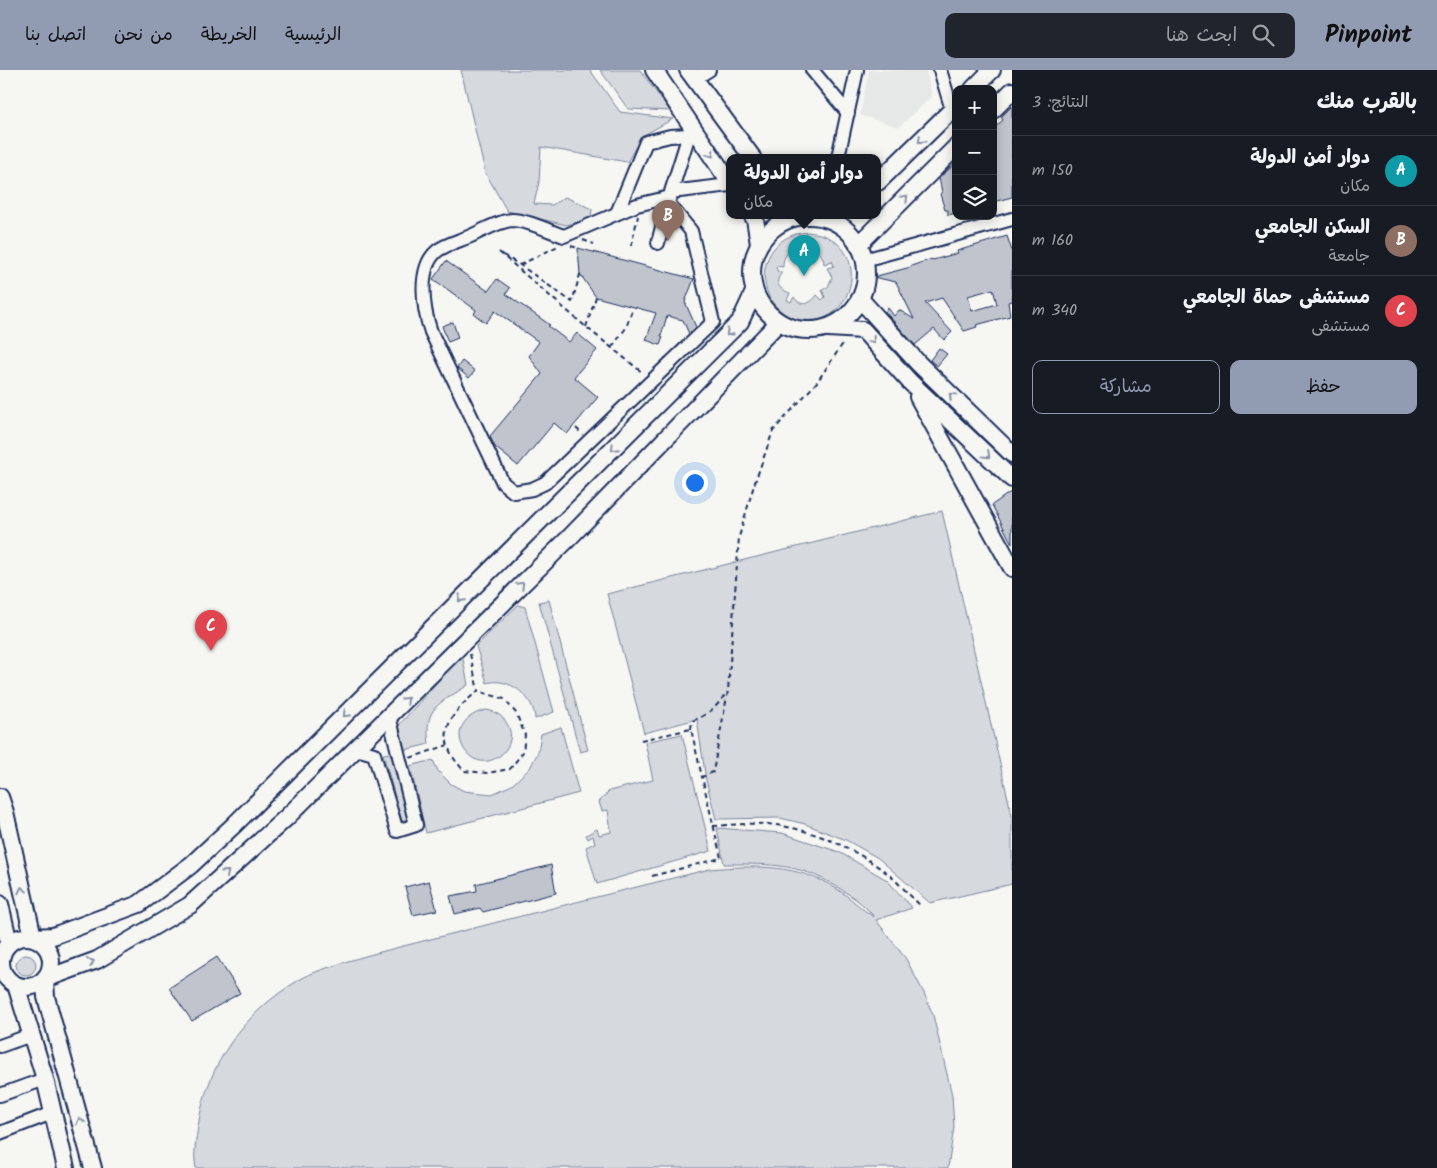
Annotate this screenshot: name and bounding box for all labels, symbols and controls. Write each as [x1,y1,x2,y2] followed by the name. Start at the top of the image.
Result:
[945,13,1295,58] search box
[1325,16,1412,55] text: Pinpoint
[25,21,86,50] text: اتصل بنا
[114,21,173,50] text: من نحن
[201,21,257,50] text: الخريطة
[285,21,341,50] text: الرئيسية
[1166,21,1237,51] text: ابحث هنا
[1249,21,1277,49] icon: search
[952,85,997,220] map controls
[952,85,997,130] button: +
[1317,86,1417,119] text: بالقرب منك
[1032,90,1088,115] text: النتائج: 3
[952,130,997,175] button: −
[918,134,927,143] one-way arrow
[1250,143,1370,173] text: دوار أمن الدولة
[705,148,714,158] one-way arrow
[726,154,881,219] popup
[1032,158,1073,183] text: 150 m
[1396,158,1406,183] text: A
[744,159,863,189] text: دوار أمن الدولة
[1340,174,1370,199] text: مكان
[952,175,997,220] button: layers
[744,190,773,215] text: مكان
[899,195,908,204] one-way arrow
[652,200,684,241] pin: B
[1255,213,1370,243] text: السكن الجامعي
[1032,228,1073,253] text: 160 m
[1396,228,1406,253] text: B
[788,235,820,276] pin: A
[1328,244,1370,269] text: جامعة
[1183,283,1370,313] text: مستشفى حماة الجامعي
[1032,298,1077,323] text: 340 m
[1396,298,1406,323] text: C
[1311,314,1370,339] text: مستشفى
[726,327,735,336] one-way arrow
[866,335,875,344] one-way arrow
[1032,360,1220,414] button: مشاركة
[1230,360,1417,414] button: حفظ
[949,393,958,402] one-way arrow
[611,442,620,451] one-way arrow
[981,449,990,458] one-way arrow
[682,470,708,496] your location
[516,582,525,591] one-way arrow
[458,593,467,602] one-way arrow
[195,610,227,651] pin: C
[400,696,409,705] one-way arrow
[343,708,352,717] one-way arrow
[220,870,229,879] one-way arrow
[17,885,28,894] one-way arrow
[86,958,95,969] one-way arrow
[75,1117,86,1125] one-way arrow

